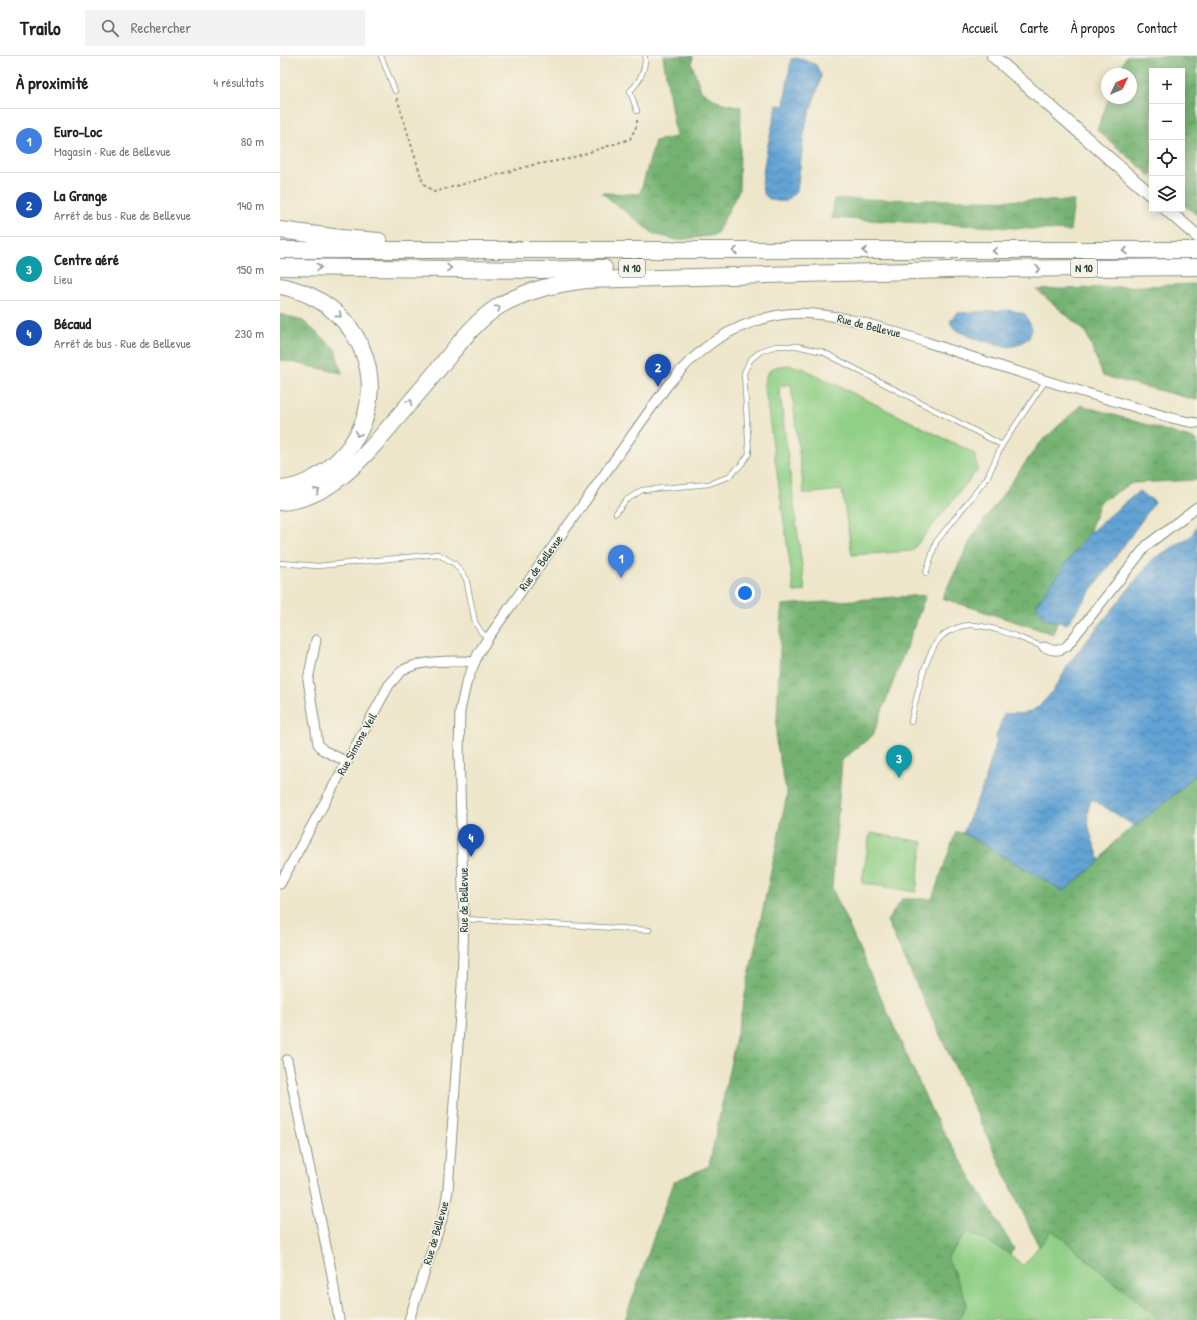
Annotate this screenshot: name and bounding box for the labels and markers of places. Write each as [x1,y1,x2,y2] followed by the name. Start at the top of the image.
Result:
[645,354,671,387] pin: 2
[608,545,634,578] pin: 1
[886,745,912,778] pin: 3
[458,824,484,857] pin: 4

